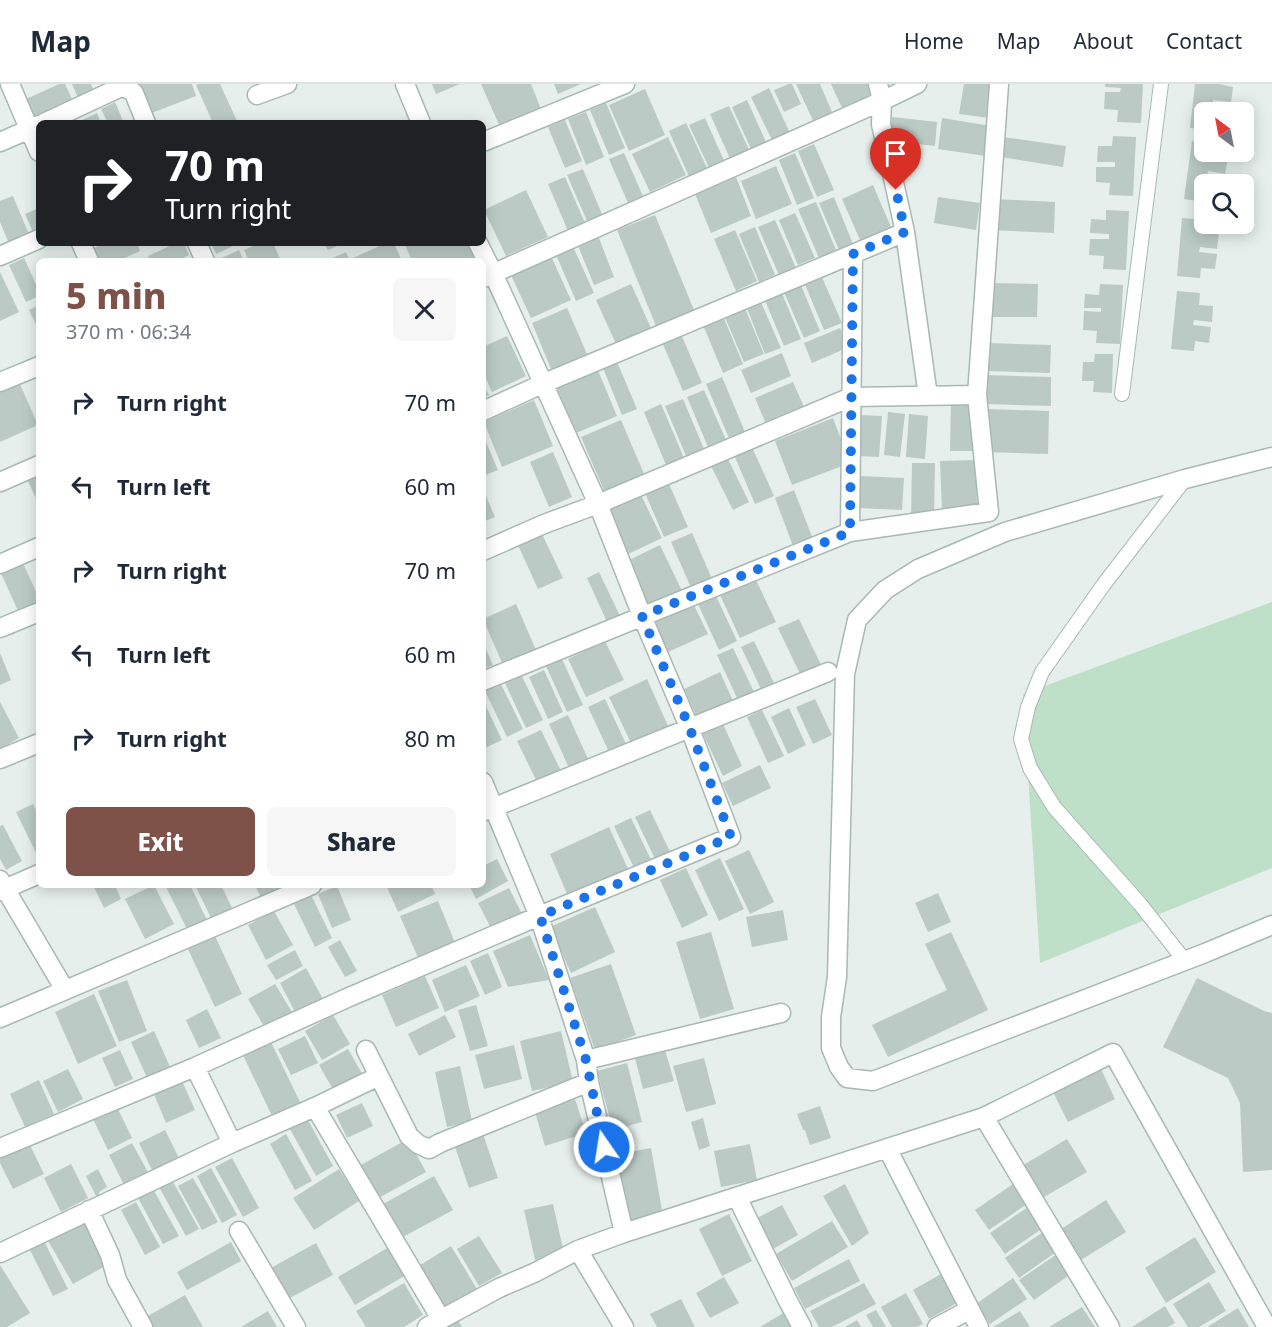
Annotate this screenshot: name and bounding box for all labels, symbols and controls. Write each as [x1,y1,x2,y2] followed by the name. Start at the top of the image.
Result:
[30,22,91,60] text: Map
[904,27,964,55] text: Home
[997,27,1040,55] text: Map
[1073,27,1133,55] text: About
[1166,27,1242,55] text: Contact
[1194,102,1254,162] north arrow
[1194,102,1254,234] map controls
[870,128,921,190] pin
[165,136,265,193] text: 70 m
[879,137,912,170] icon: arrive
[66,144,144,222] icon: right
[1194,174,1254,234] button: search
[165,190,291,227] text: Turn right
[66,271,167,320] text: 5 min
[393,278,456,341] button: close
[66,318,191,345] text: 370 m · 06:34
[66,386,99,419] icon: right
[117,387,227,417] text: Turn right
[405,387,456,417] text: 70 m
[66,470,99,503] icon: left
[117,471,211,501] text: Turn left
[405,471,456,501] text: 60 m
[66,554,99,587] icon: right
[117,555,227,585] text: Turn right
[405,555,456,585] text: 70 m
[66,638,99,671] icon: left
[117,639,211,669] text: Turn left
[405,639,456,669] text: 60 m
[66,722,99,755] icon: right
[117,723,227,753] text: Turn right
[405,723,456,753] text: 80 m
[66,807,255,876] button: Exit
[267,807,456,876] button: Share
[572,1115,636,1179] position arrow

